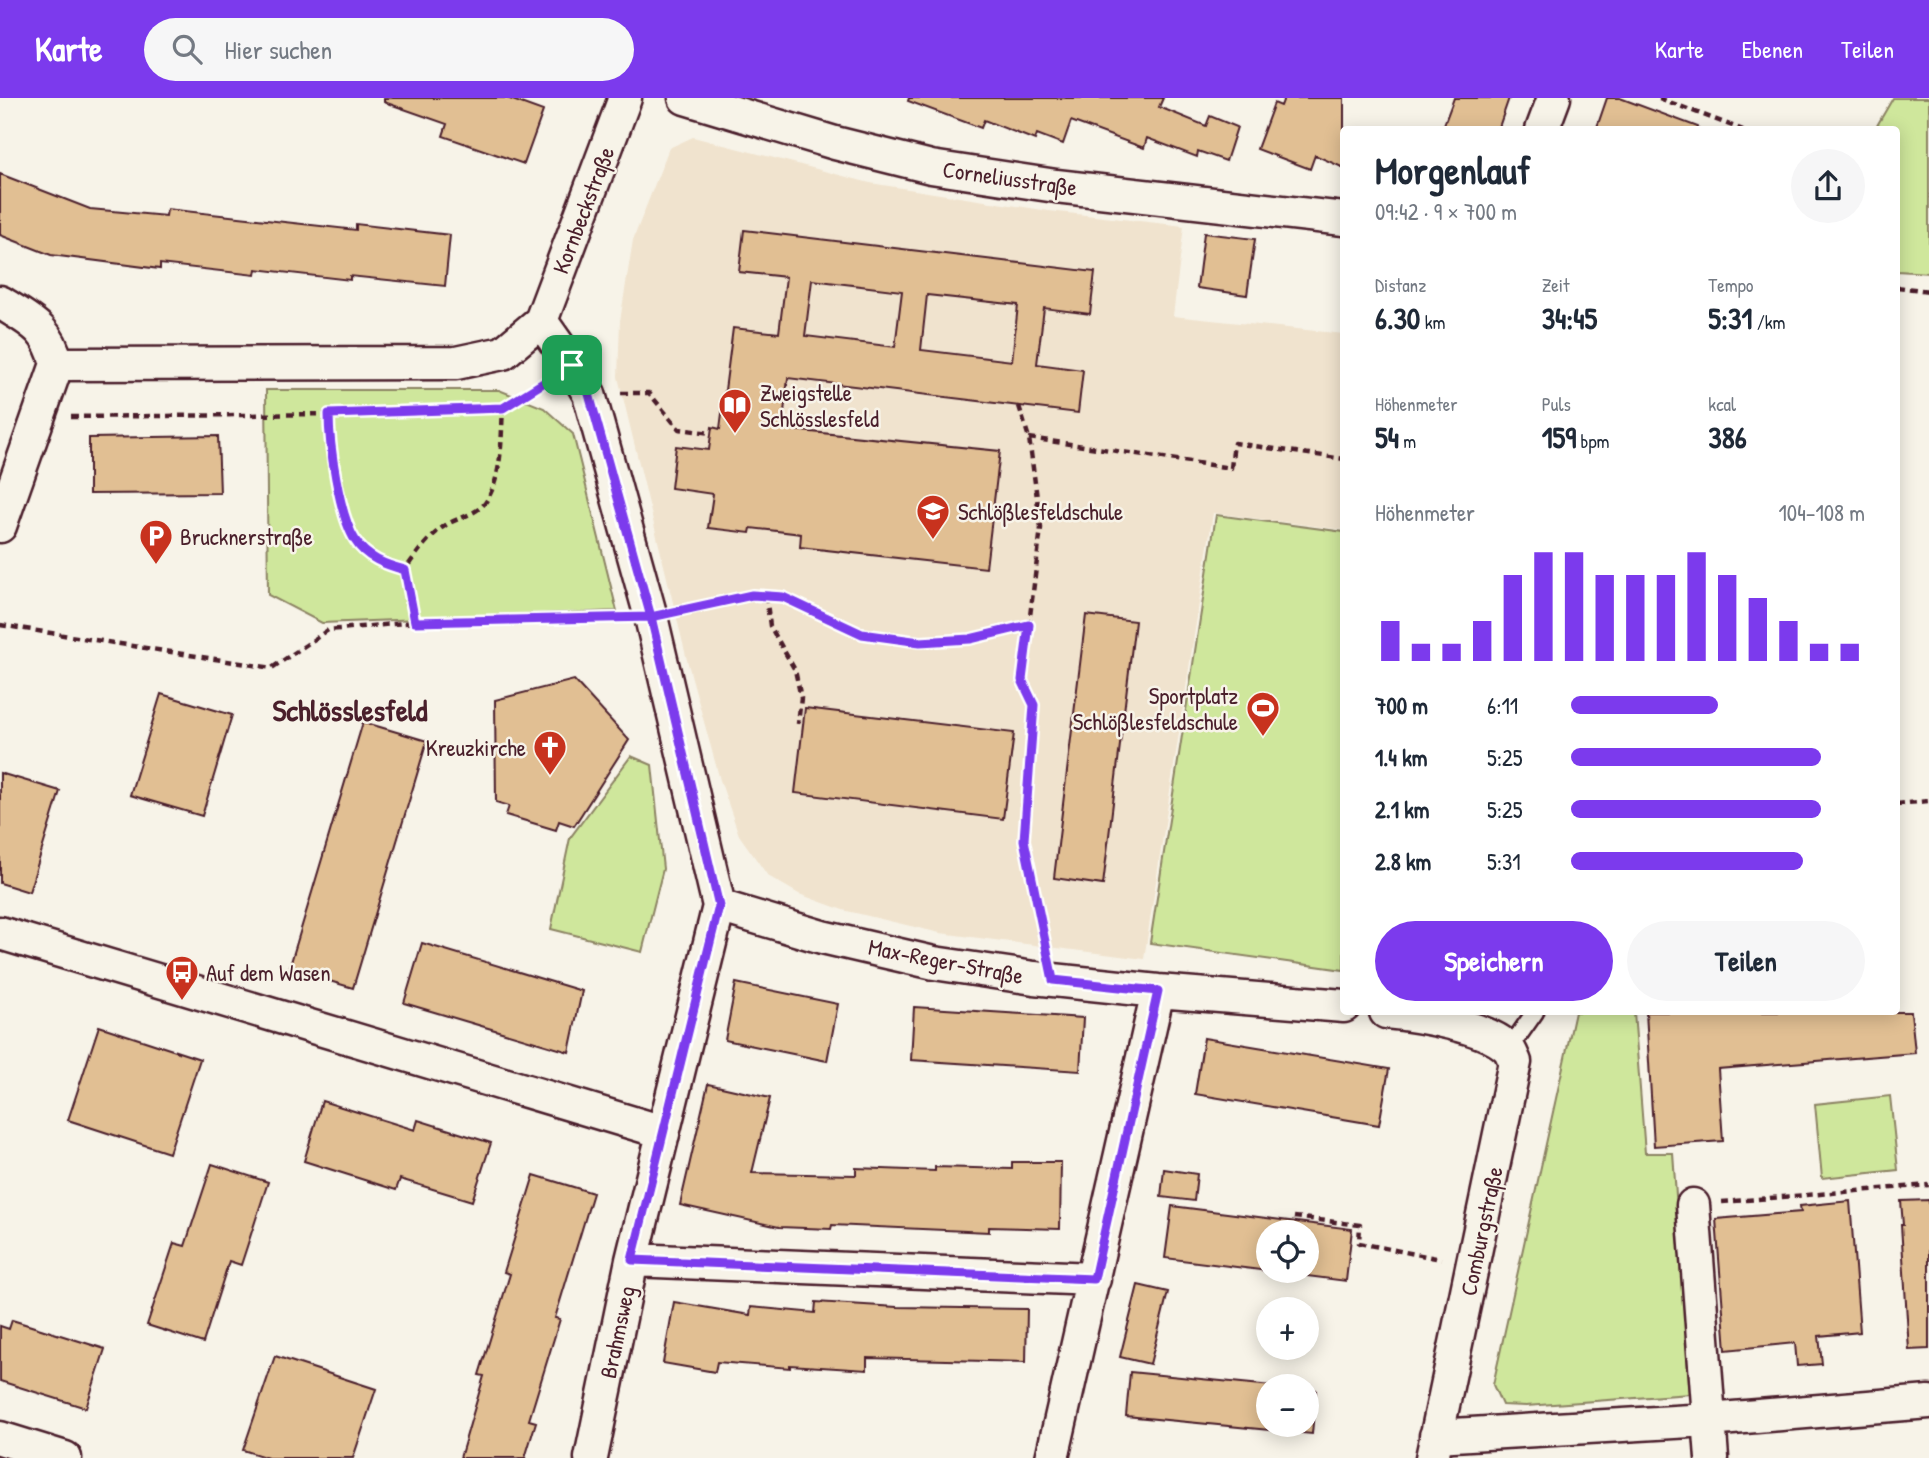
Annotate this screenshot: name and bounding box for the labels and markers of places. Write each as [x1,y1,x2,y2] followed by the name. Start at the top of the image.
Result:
[542,335,602,395] pin
[760,377,879,434] place label: Zweigstelle Schlösslesfeld
[716,386,754,435] library icon: Zweigstelle Schlösslesfeld
[914,492,952,541] school or university icon: Schlößlesfeldschule
[958,496,1123,527] place label: Schlößlesfeldschule
[137,517,175,566] parking icon: Brucknerstraße
[180,521,313,552] place label: Brucknerstraße
[1073,680,1238,737] place label: Sportplatz Schlößlesfeldschule
[1244,689,1282,738] sports icon: Sportplatz Schlößlesfeldschule
[531,728,569,777] church icon: Kreuzkirche
[426,732,526,763] place label: Kreuzkirche
[163,953,201,1002] bus stop icon: Auf dem Wasen
[206,957,331,988] place label: Auf dem Wasen

